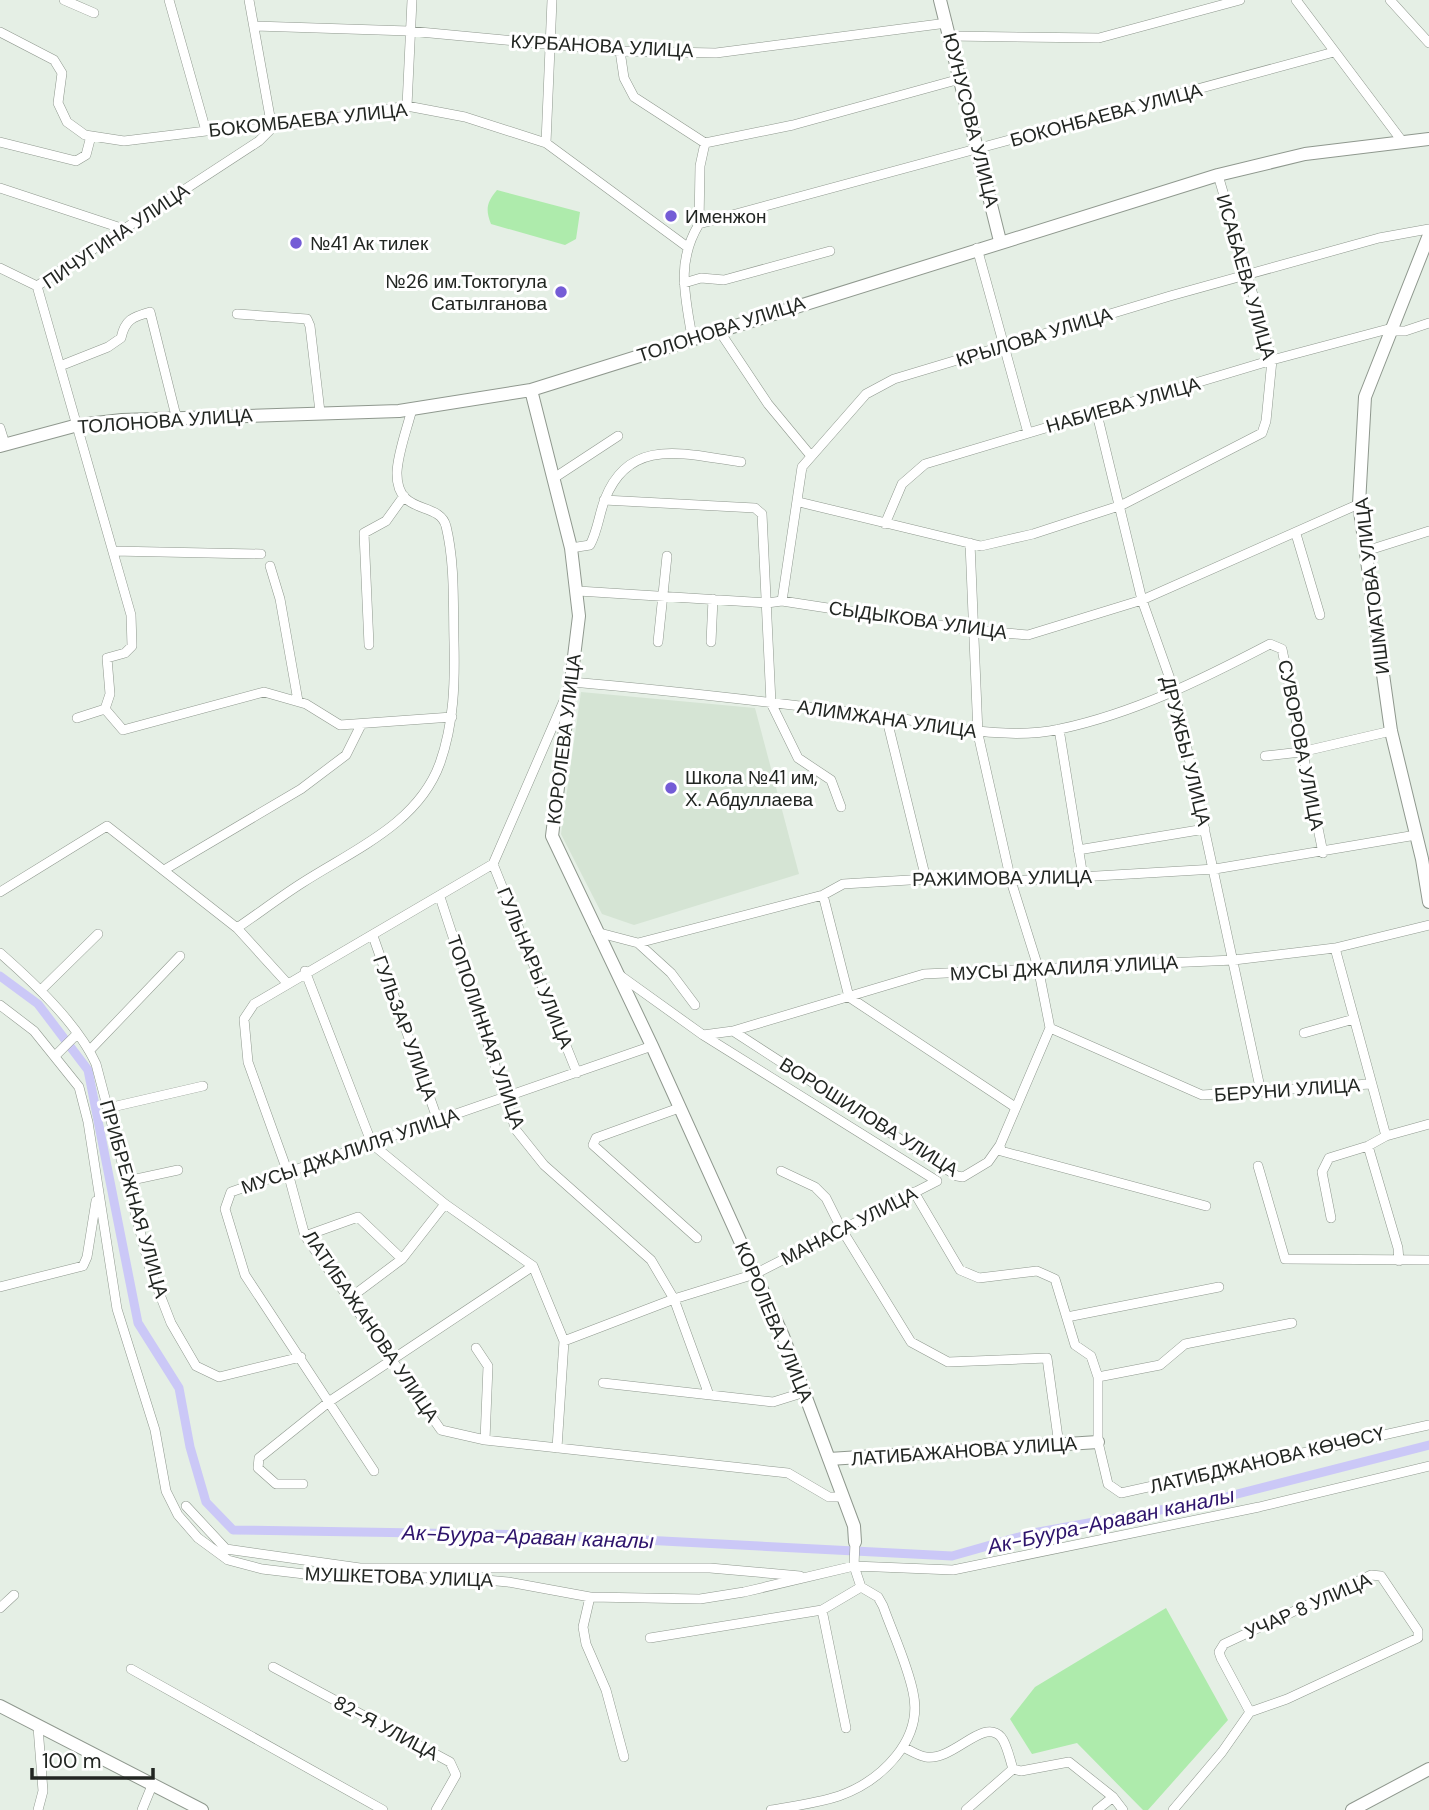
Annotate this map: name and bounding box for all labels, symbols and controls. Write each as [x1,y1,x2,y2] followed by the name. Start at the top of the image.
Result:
[510,29,695,63] street label: КУРБАНОВА УЛИЦА
[937,30,1005,210] street label: ЮУНУСОВА УЛИЦА
[1007,77,1205,153] street label: БОКОНБАЕВА УЛИЦА
[207,97,409,143] street label: БОКОМБАЕВА УЛИЦА
[38,177,194,294] street label: ПИЧУГИНА УЛИЦА
[1210,191,1282,363] street label: ИСАБАЕВА УЛИЦА
[685,204,767,229] place label: Именжон
[663,208,679,224] marker: Именжон
[310,231,429,256] place label: №41 Ак тилек
[288,235,304,251] marker: №41 Ак тилек
[385,269,547,316] place label: №26 им.Токтогула Сатылганова
[553,284,569,300] marker: №26 им.Токтогула Сатылганова
[634,290,808,368] street label: ТОЛОНОВА УЛИЦА
[953,301,1115,373] street label: КРЫЛОВА УЛИЦА
[1043,371,1203,439] street label: НАБИЕВА УЛИЦА
[77,402,254,440] street label: ТОЛОНОВА УЛИЦА
[1349,496,1395,676] street label: ИШМАТОВА УЛИЦА
[827,595,1009,645] street label: СЫДЫКОВА УЛИЦА
[541,652,587,826] street label: КОРОЛЕВА УЛИЦА
[1272,658,1330,833] street label: СУВОРОВА УЛИЦА
[1155,674,1217,829] street label: ДРУЖБЫ УЛИЦА
[796,694,979,744] street label: АЛИМЖАНА УЛИЦА
[685,765,818,812] place label: Школа №41 им, Х. Абдуллаева
[663,780,679,796] marker: Школа №41 им, Х. Абдуллаева
[912,864,1092,892] street label: РАЖИМОВА УЛИЦА
[491,884,579,1053] street label: ГУЛЬНАРЫ УЛИЦА
[441,932,531,1132] street label: ТОПОЛИННАЯ УЛИЦА
[949,950,1179,986] street label: МУСЫ ДЖАЛИЛЯ УЛИЦА
[367,952,443,1104] street label: ГУЛЬЗАР УЛИЦА
[775,1052,963,1182] street label: ВОРОШИЛОВА УЛИЦА
[1213,1072,1361,1108] street label: БЕРУНИ УЛИЦА
[94,1097,174,1301] street label: ПРИБРЕЖНАЯ УЛИЦА
[238,1102,462,1200] street label: МУСЫ ДЖАЛИЛЯ УЛИЦА
[777,1181,922,1271] street label: МАНАСА УЛИЦА
[297,1225,445,1427] street label: ЛАТИБАЖАНОВА УЛИЦА
[729,1238,819,1406] street label: КОРОЛЕВА УЛИЦА
[1147,1421,1387,1499] street label: ЛАТИБДЖАНОВА КӨЧӨСҮ
[850,1431,1078,1471] street label: ЛАТИБАЖАНОВА УЛИЦА
[983,1481,1238,1561] water label: Ак-Буура-Араван каналы
[400,1519,655,1555] water label: Ак-Буура-Араван каналы
[304,1561,494,1593] street label: МУШКЕТОВА УЛИЦА
[1241,1567,1376,1645] street label: УЧАР 8 УЛИЦА
[329,1690,443,1766] street label: 82-Я УЛИЦА
[32,1736,152,1780] scale bar
[42,1747,102,1775] text: 100 m

